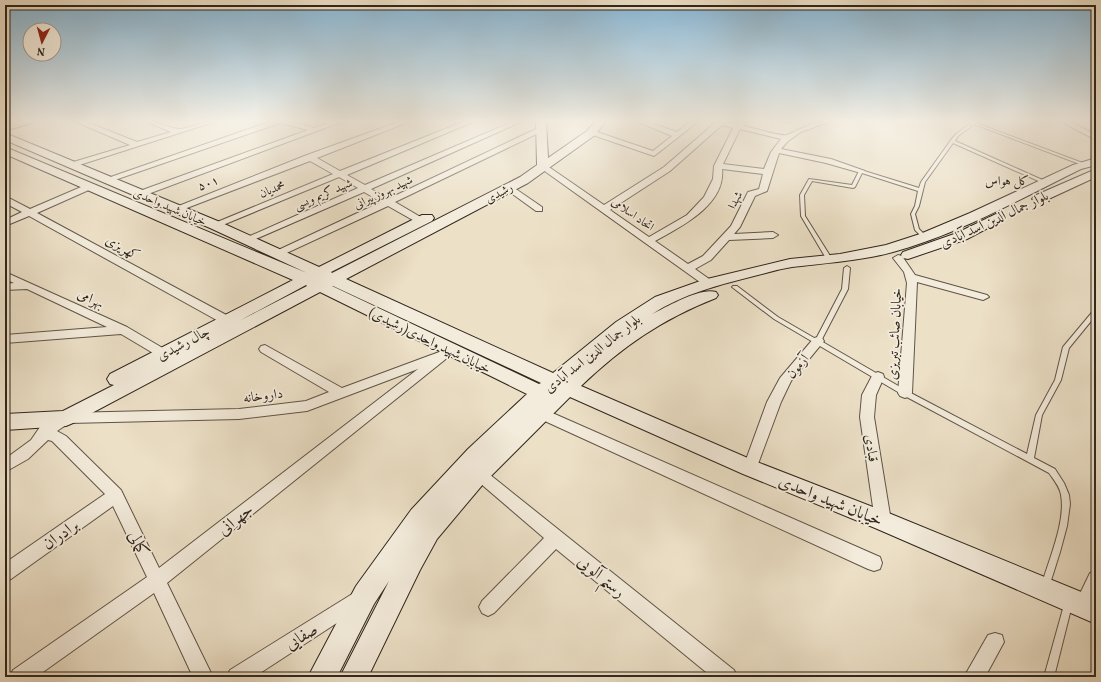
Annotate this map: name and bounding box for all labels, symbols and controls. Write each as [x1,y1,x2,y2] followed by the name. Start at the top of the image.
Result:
[22,22,62,62] north arrow
[36,43,46,58] text: N
[351,172,416,214] street label: شهید بهروز پیرانی
[196,173,221,195] street label: ۵۰۱
[985,173,1029,191] district label: کل هواس
[292,175,356,216] street label: شهید کریم ویسی
[257,178,288,202] street label: محمدیان
[483,180,516,208] street label: رشیدی
[131,185,209,231] street label: خیابان شهید واحدی
[937,187,1052,254] street label: بلوار جمال الدین اسد آبادی
[725,189,747,212] street label: شهدا
[608,194,657,236] street label: اتحاد اسلامی
[102,231,143,266] street label: کهریزی
[74,285,107,314] street label: بهرامی
[884,288,907,381] street label: خیابان صائب تبریزی
[365,304,493,379] street label: خیابان شهید واحدی(رشیدی)
[541,310,645,398] street label: بلوار جمال الدین اسد آبادی
[154,323,213,366] street label: چال رشیدی
[782,349,815,383] street label: آزمون
[242,385,284,408] street label: داروخانه
[859,433,882,463] street label: قبادی
[775,470,886,533] street label: خیابان شهید واحدی
[213,499,259,541] street label: جهرانی
[38,514,84,556] street label: برادران
[122,527,154,560] street label: کمالی
[570,551,630,607] street label: رستم آلویی
[281,618,323,656] street label: صفایی

